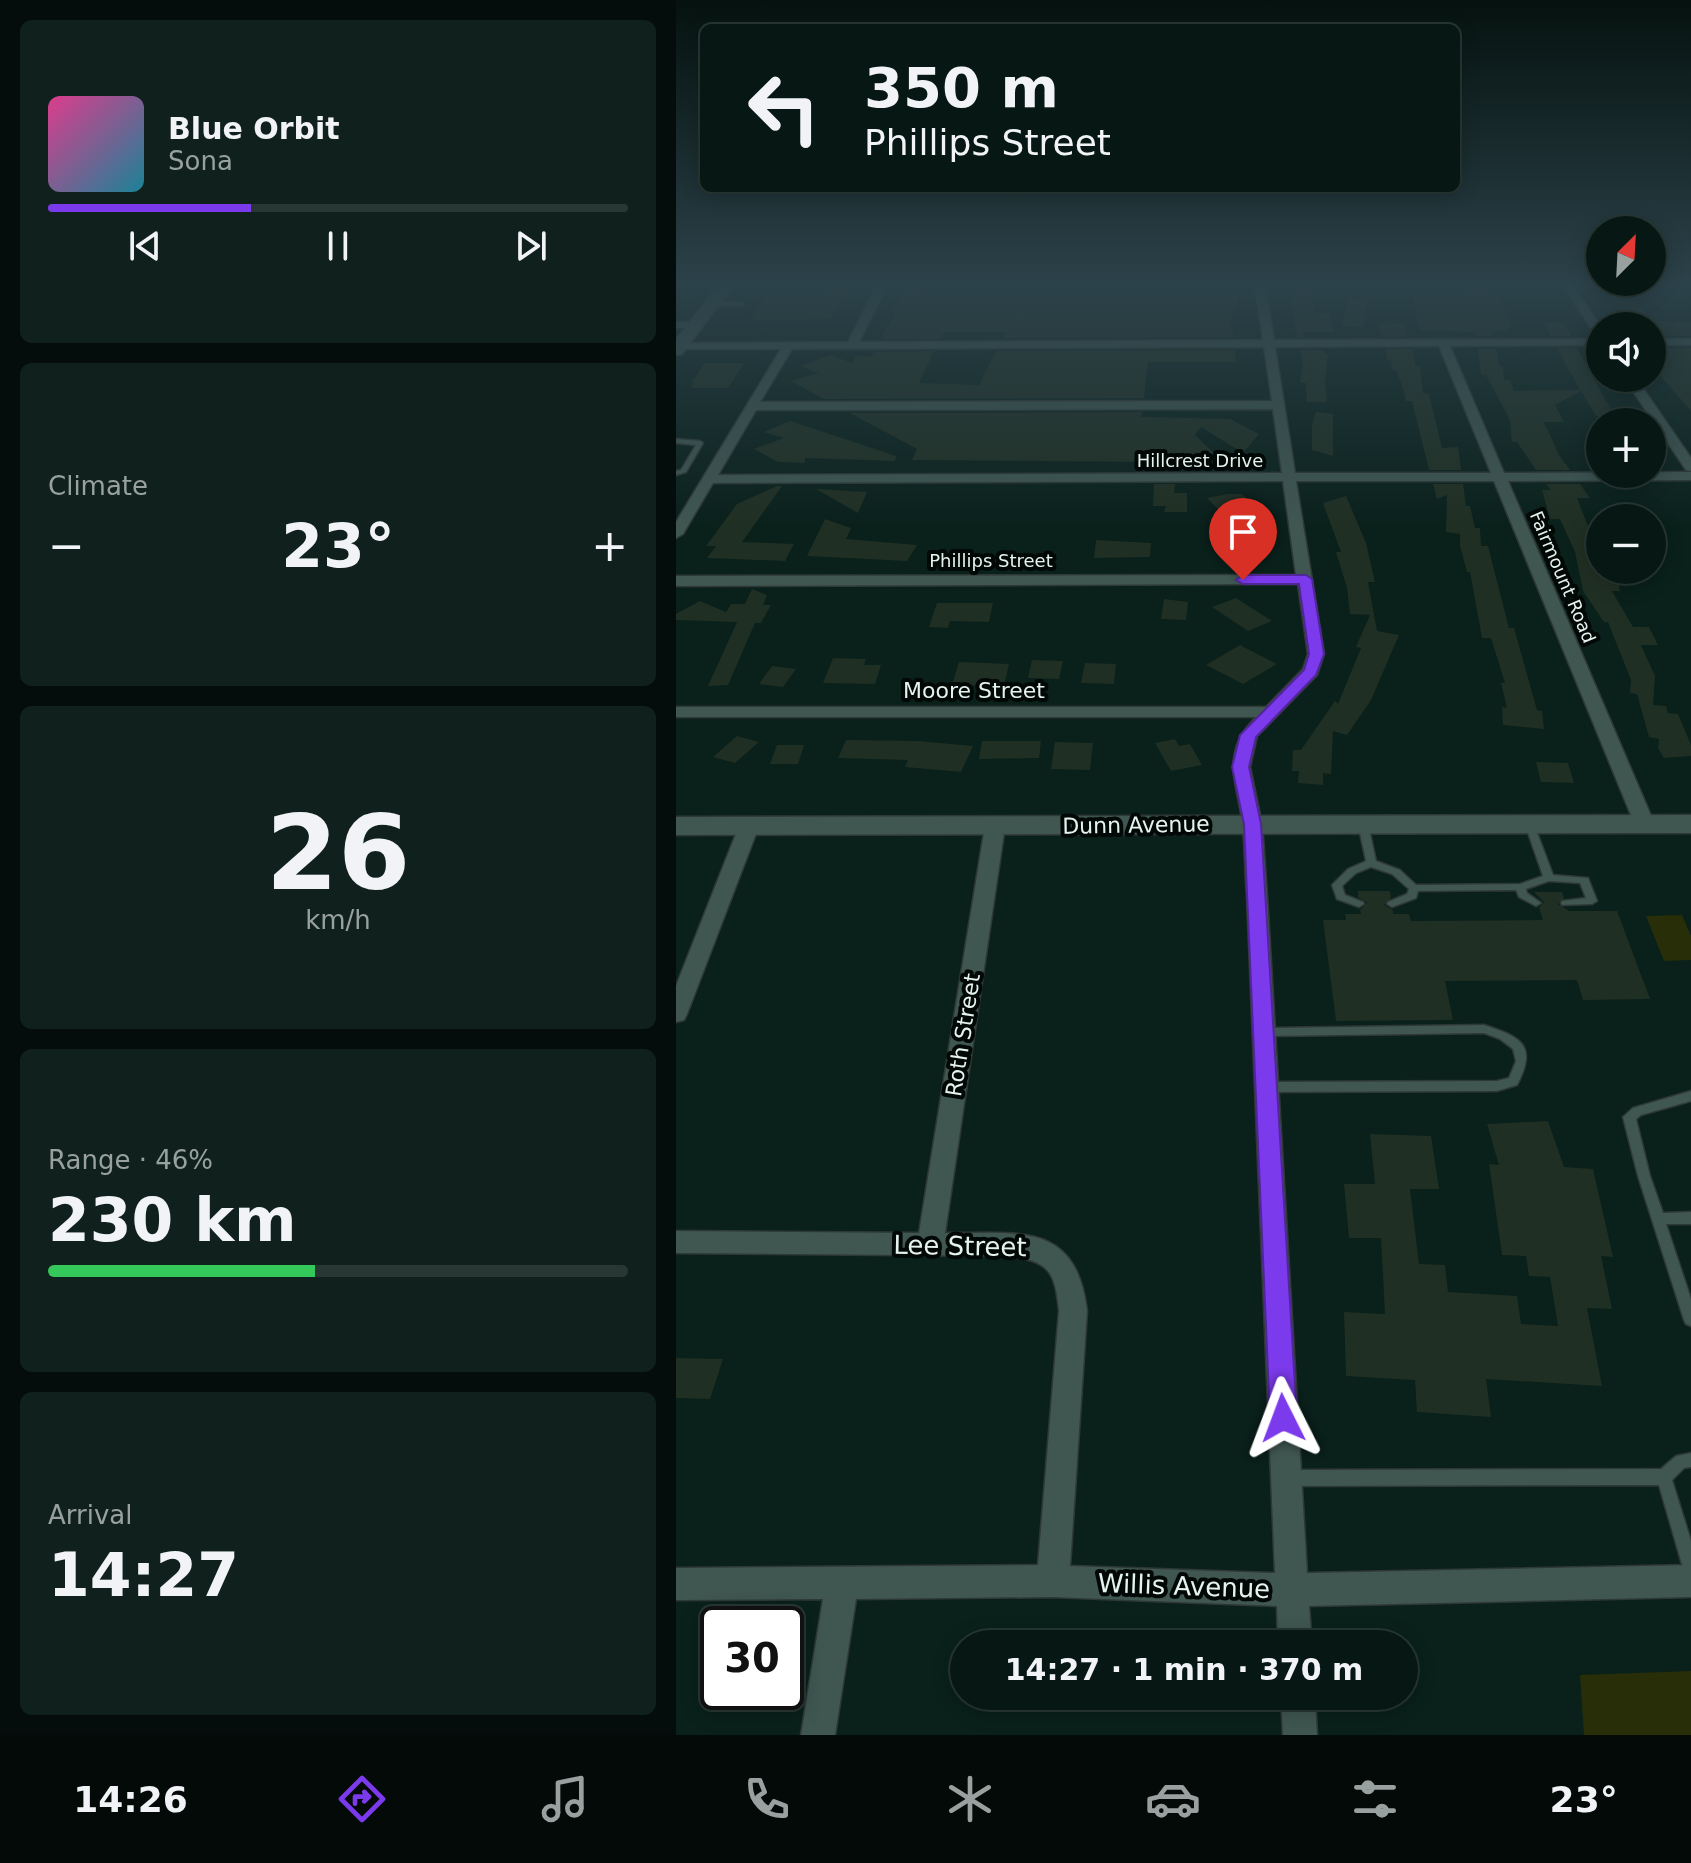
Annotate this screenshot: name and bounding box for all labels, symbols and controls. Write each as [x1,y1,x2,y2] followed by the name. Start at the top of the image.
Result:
[864,55,1059,120] text: 350 m
[732,56,836,160] icon: left
[168,111,340,146] text: Blue Orbit
[864,122,1111,163] text: Phillips Street
[168,146,233,176] text: Sona
[1586,216,1666,296] north arrow
[1586,216,1666,584] map controls
[123,224,167,268] icon: previous
[316,224,360,268] icon: pause
[509,224,553,268] icon: next
[1586,312,1666,392] button: sound
[1586,408,1666,488] button: +
[1137,450,1263,471] street label: Hillcrest Drive
[48,471,148,501] text: Climate
[1209,498,1277,580] pin
[1586,504,1666,584] button: −
[1526,508,1600,646] street label: Fairmount Road
[1221,510,1265,554] icon: arrive
[281,511,395,581] text: 23°
[48,520,85,571] text: −
[591,520,628,571] text: +
[929,550,1053,571] street label: Phillips Street
[903,678,1045,703] street label: Moore Street
[266,792,410,914] text: 26
[1062,811,1210,839] street label: Dunn Avenue
[305,905,371,935] text: km/h
[941,971,985,1098] street label: Roth Street
[48,1145,213,1175] text: Range · 46%
[48,1185,297,1255] text: 230 km
[893,1230,1027,1262] street label: Lee Street
[1241,1376,1325,1460] position arrow
[48,1500,132,1530] text: Arrival
[48,1540,239,1610] text: 14:27
[1097,1568,1271,1604] street label: Willis Avenue
[700,1606,804,1710] speed limit sign: 30
[1005,1652,1363,1687] text: 14:27 · 1 min · 370 m
[334,1771,390,1827] icon: directions
[537,1771,593,1827] icon: music
[739,1771,795,1827] icon: phone
[942,1771,998,1827] icon: climate
[1145,1771,1201,1827] icon: car
[1347,1771,1403,1827] icon: filters
[73,1779,188,1820] text: 14:26
[1550,1779,1618,1820] text: 23°

